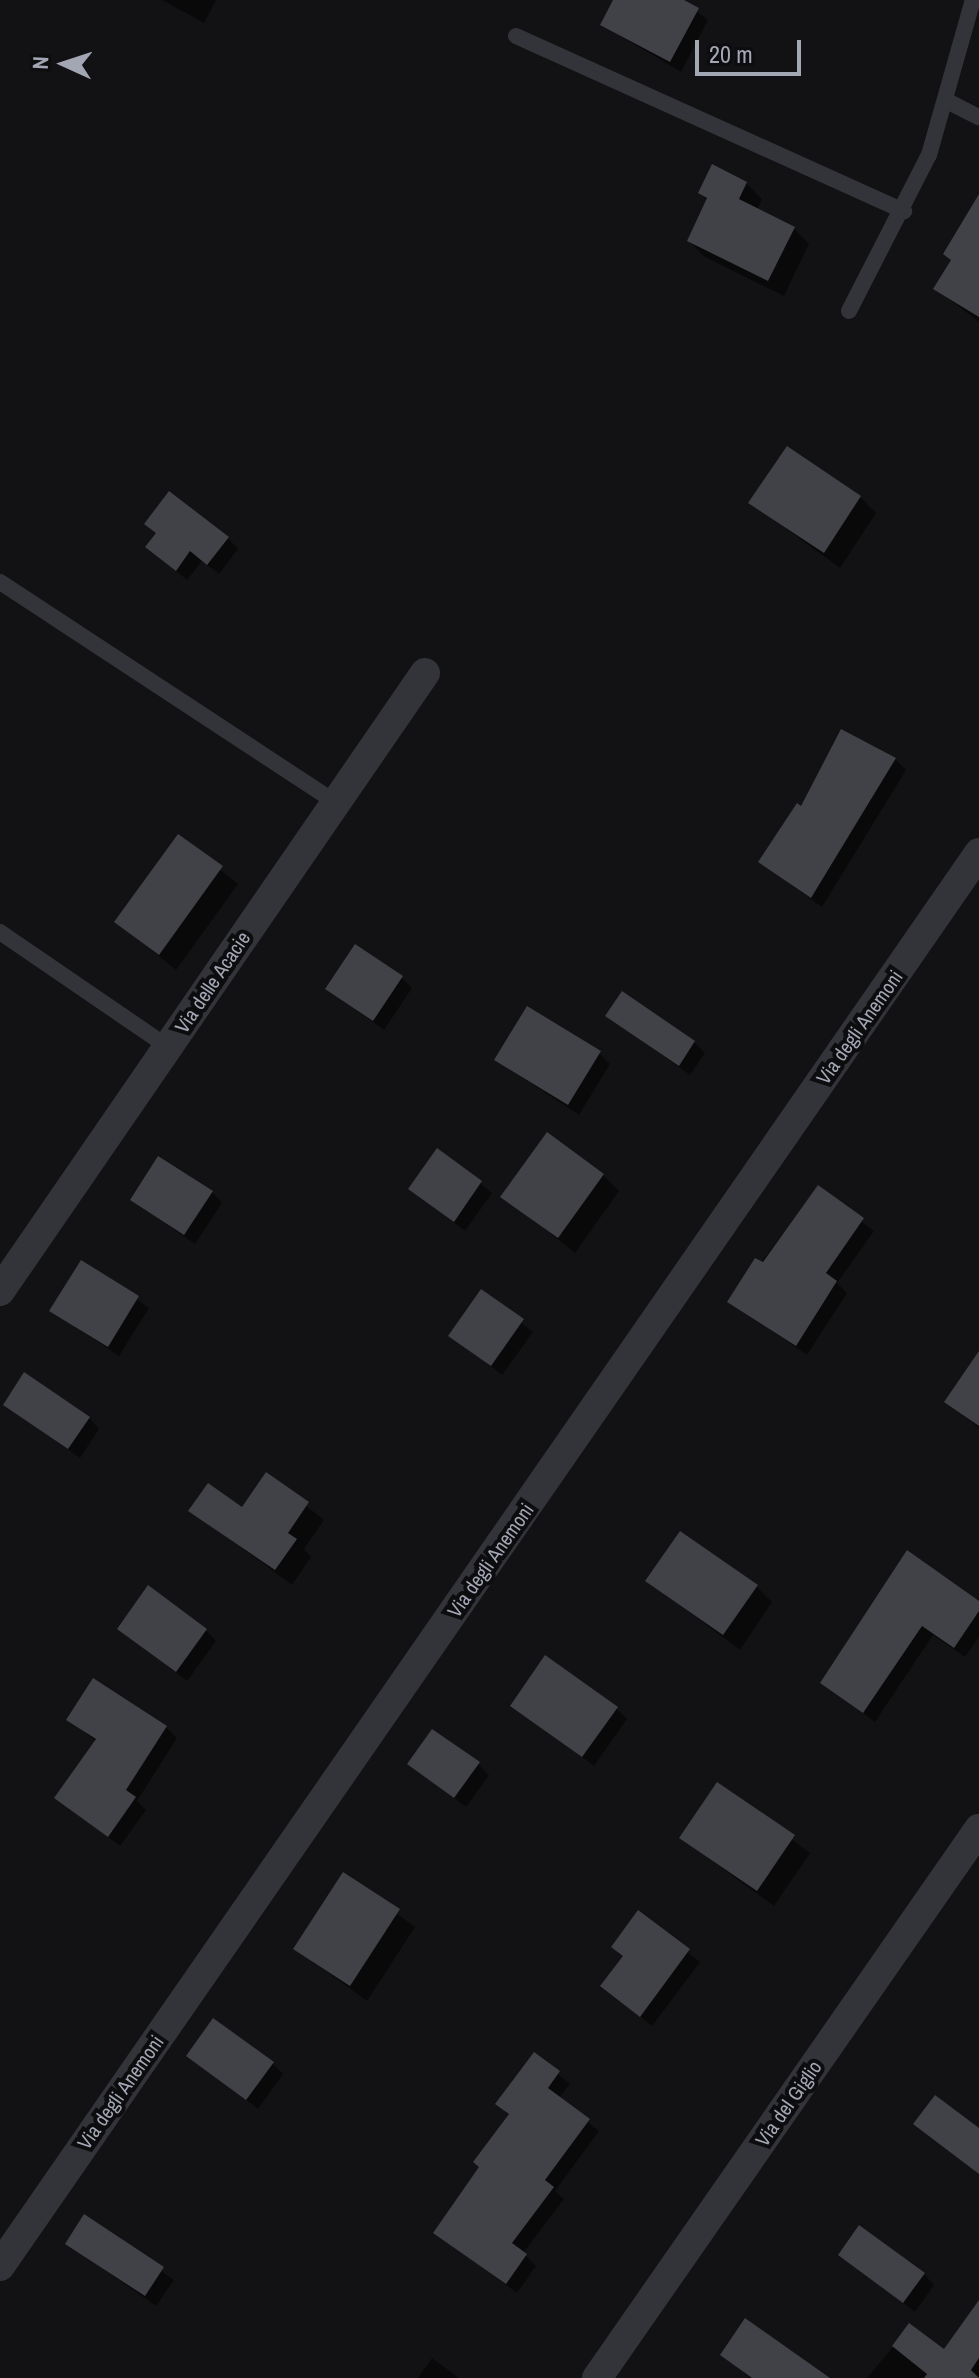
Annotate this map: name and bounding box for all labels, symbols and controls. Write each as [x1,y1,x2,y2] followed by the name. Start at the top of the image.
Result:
[24,24,104,104] north arrow
[699,24,805,74] scale bar
[709,38,753,70] text: 20 m
[25,55,55,70] text: N
[169,926,255,1038] street label: Via delle Acacie
[811,965,907,1089] street label: Via degli Anemoni
[442,1498,538,1622] street label: Via degli Anemoni
[72,2030,168,2154] street label: Via degli Anemoni
[750,2056,826,2150] street label: Via del Giglio

